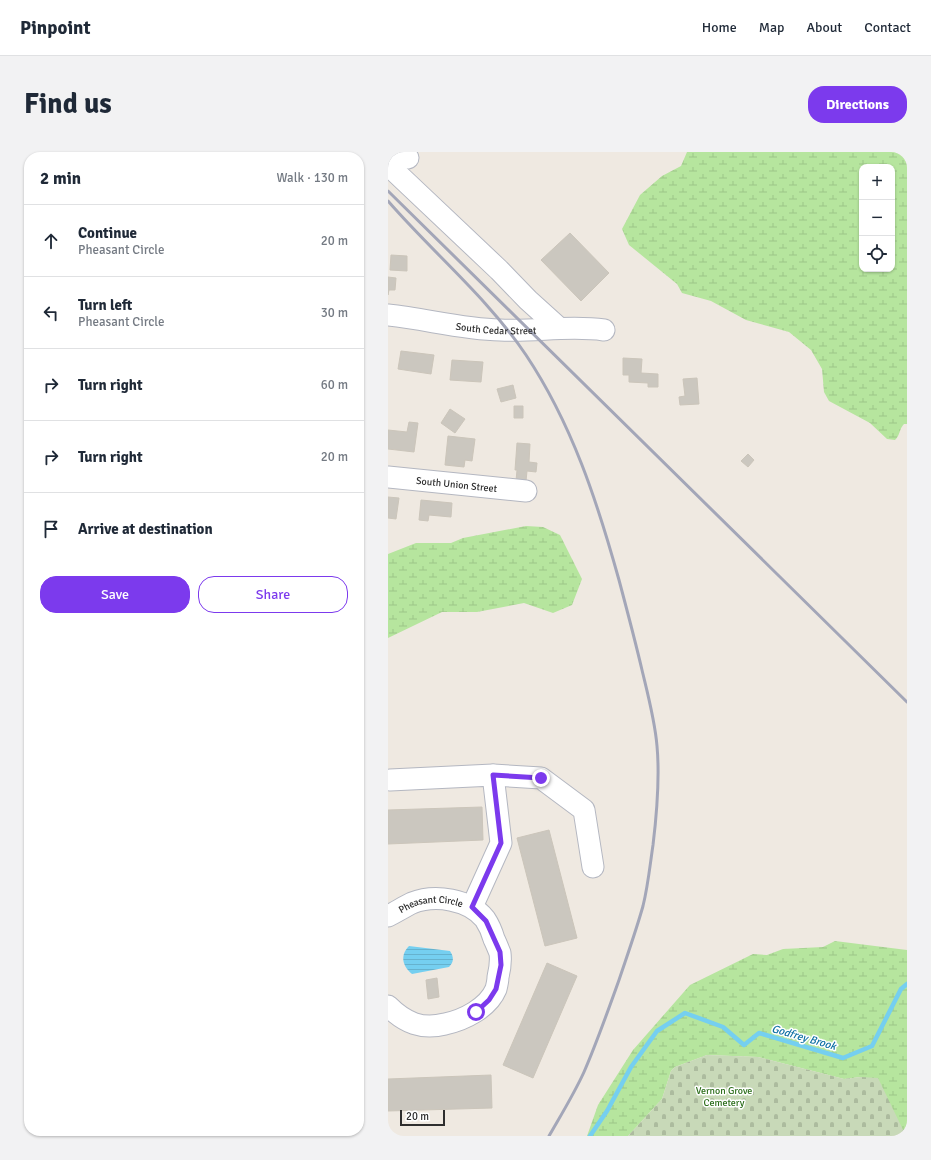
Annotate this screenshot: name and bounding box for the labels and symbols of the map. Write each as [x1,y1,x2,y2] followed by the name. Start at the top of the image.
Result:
[455,321,537,337] street label: South Cedar Street
[415,475,498,495] street label: South Union Street
[532,769,550,787] route end
[397,894,465,916] street label: Pheasant Circle
[467,1003,485,1021] route start
[770,1022,839,1053] water label: Godfrey Brook
[696,1085,752,1109] park label: Vernon Grove Cemetery
[400,1108,445,1127] scale bar

